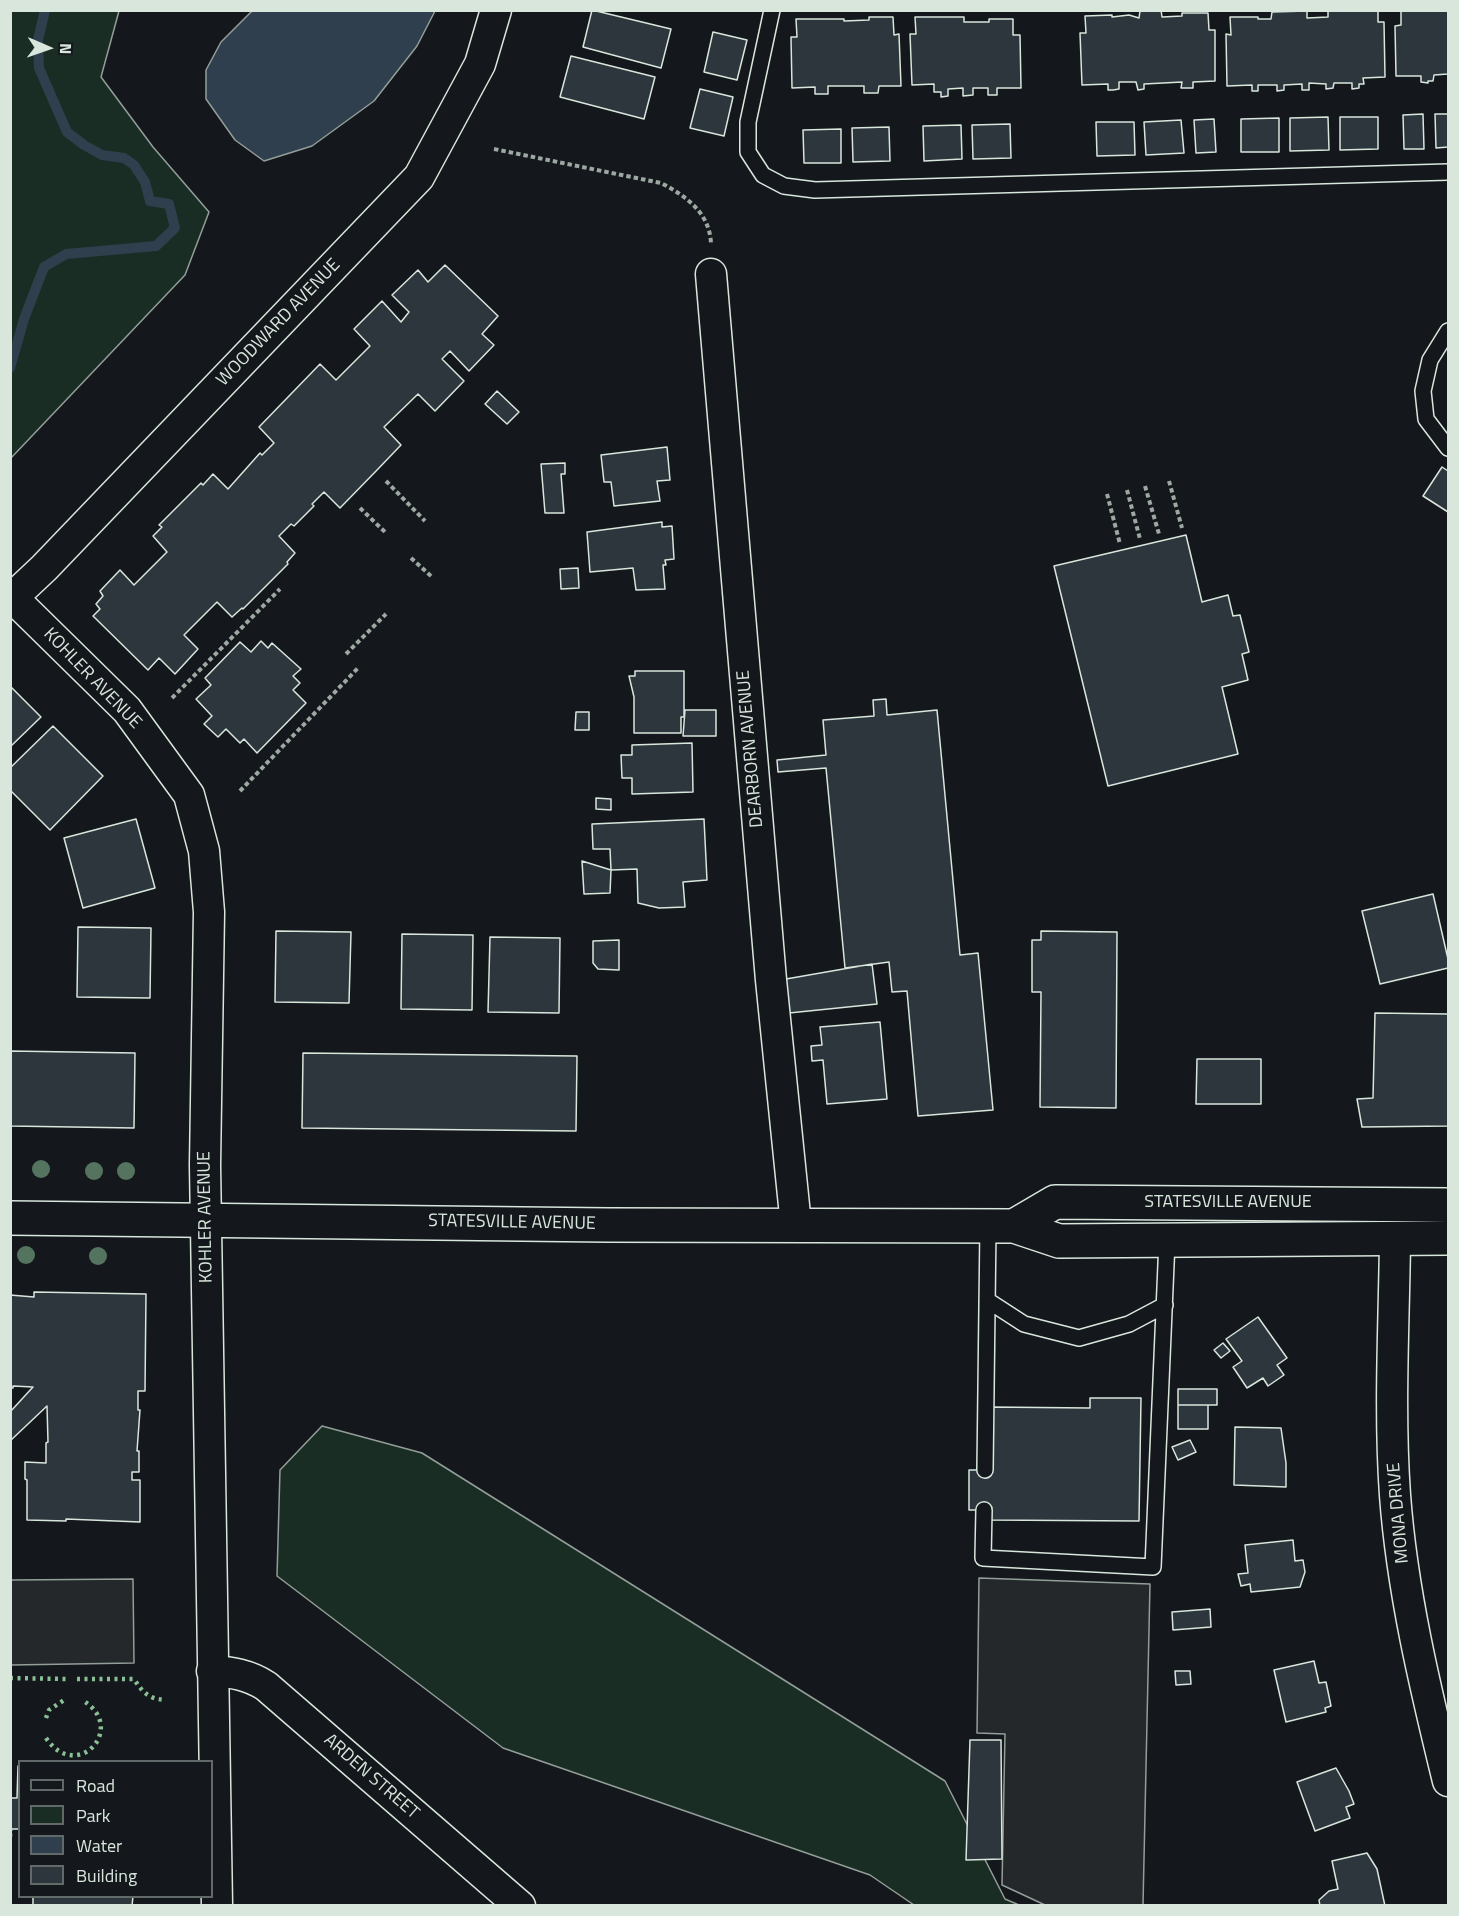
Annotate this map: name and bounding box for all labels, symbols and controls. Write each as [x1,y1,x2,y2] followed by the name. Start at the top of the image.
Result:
[18,18,78,78] north arrow
[54,43,78,55] text: N
[213,255,345,391] street label: WOODWARD AVENUE
[38,624,146,734] street label: KOHLER AVENUE
[733,669,769,829] street label: DEARBORN AVENUE
[194,1151,218,1283] street label: KOHLER AVENUE
[1144,1192,1312,1214] street label: STATESVILLE AVENUE
[428,1211,596,1235] street label: STATESVILLE AVENUE
[1384,1462,1414,1564] street label: MONA DRIVE
[319,1730,423,1824] street label: ARDEN STREET
[18,1760,213,1898] legend
[76,1772,115,1799] text: Road
[76,1802,110,1829] text: Park
[76,1832,122,1859] text: Water
[76,1862,137,1889] text: Building

